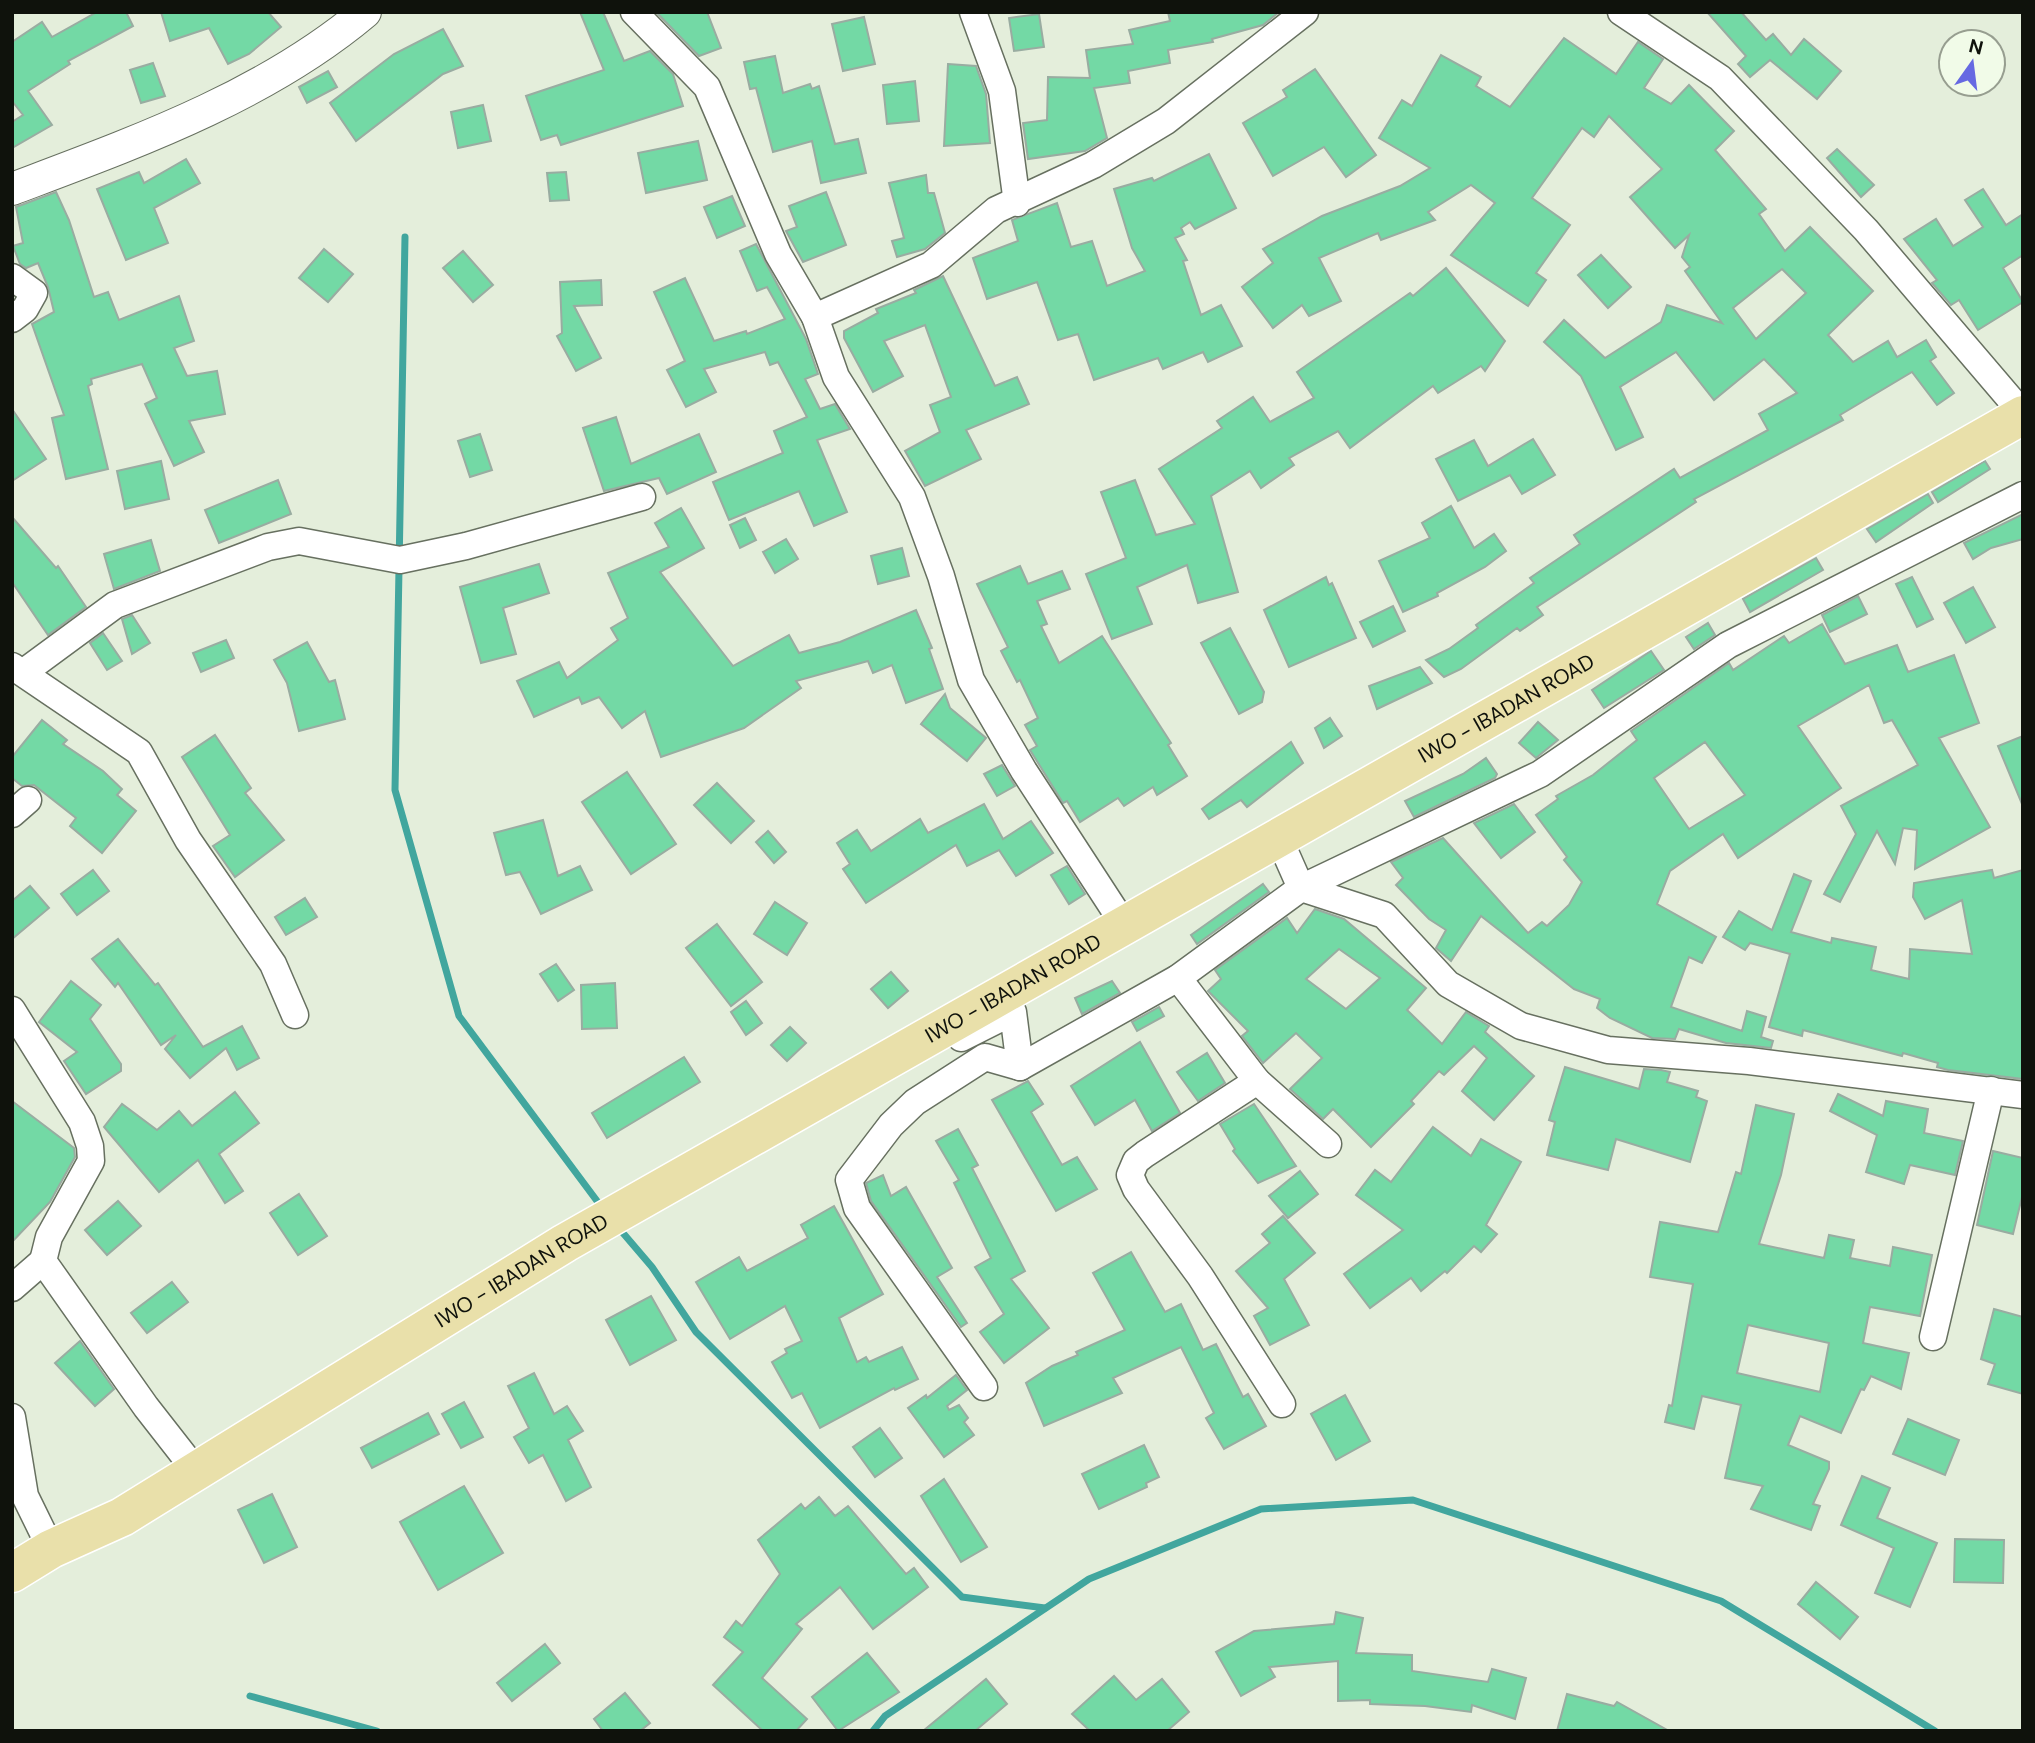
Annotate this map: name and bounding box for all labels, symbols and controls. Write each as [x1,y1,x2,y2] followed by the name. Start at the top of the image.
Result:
[1937,28,2007,98] north arrow
[1966,33,1986,61] text: N
[1413,647,1599,770] street label: IWO - IBADAN ROAD
[920,927,1106,1050] street label: IWO - IBADAN ROAD
[429,1207,613,1334] street label: IWO - IBADAN ROAD

